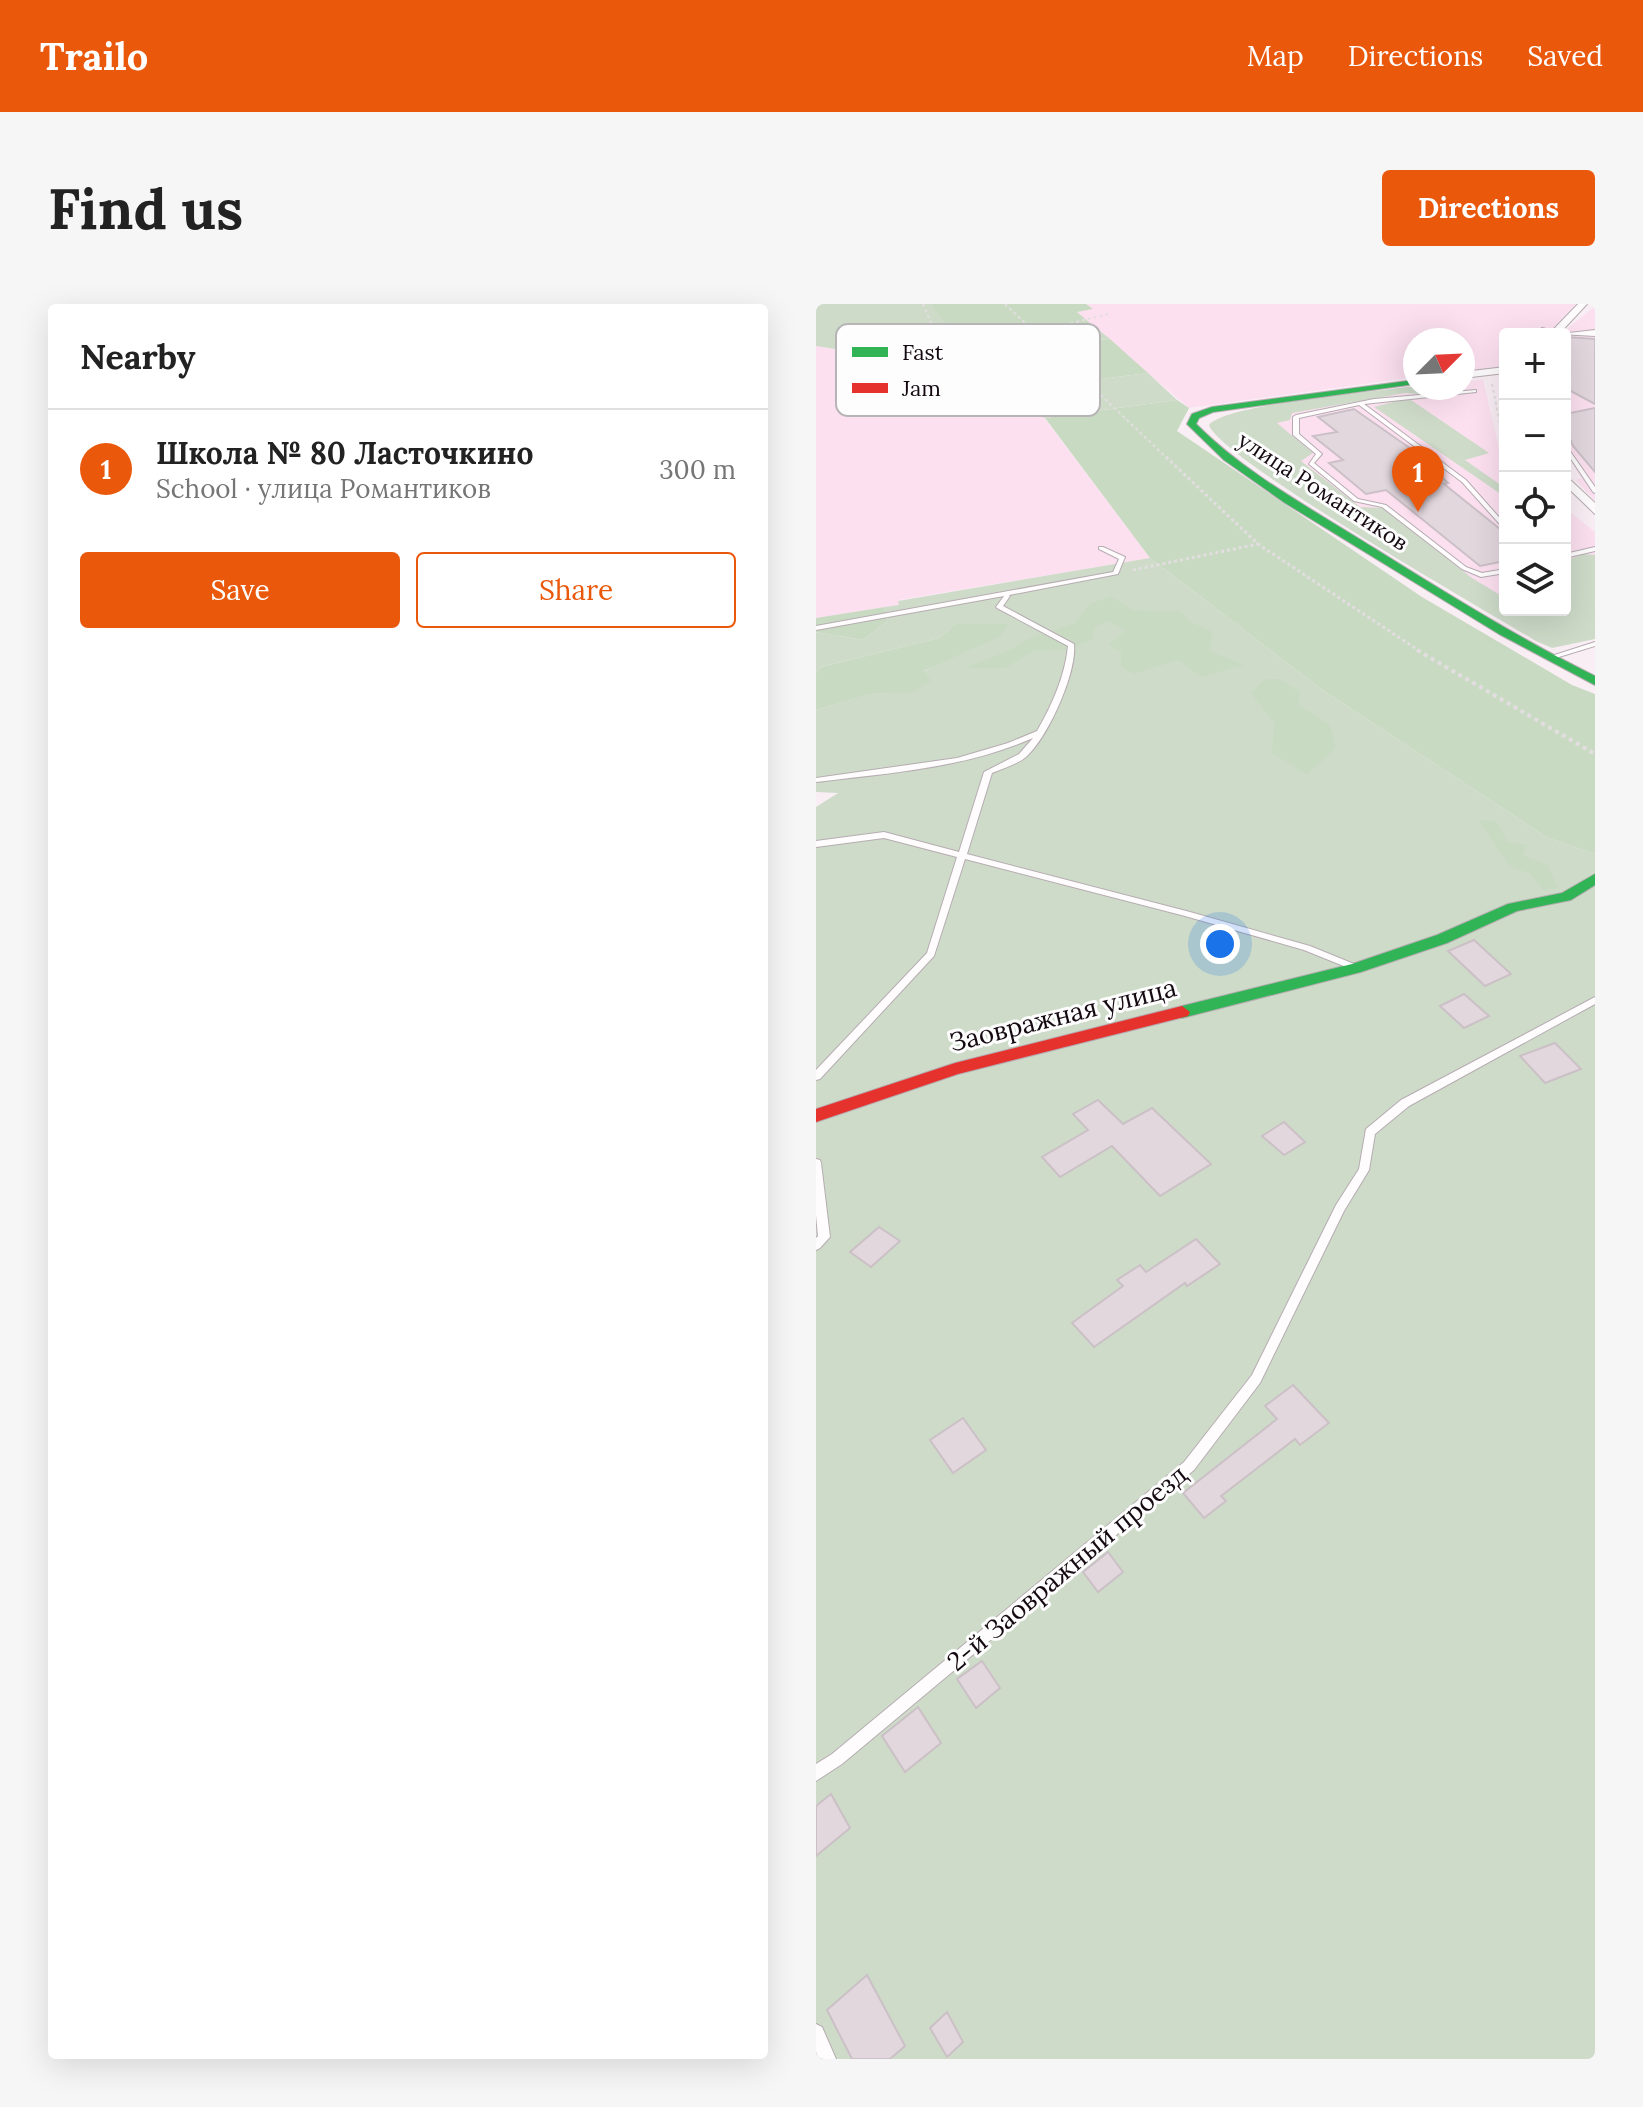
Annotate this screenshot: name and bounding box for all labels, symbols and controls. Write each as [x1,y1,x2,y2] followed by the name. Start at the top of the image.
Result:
[40,32,148,80] text: Trailo
[1247,38,1304,74] text: Map
[1348,38,1483,74] text: Directions
[1527,38,1603,74] text: Saved
[1382,170,1595,246] button: Directions
[48,173,243,244] text: Find us
[836,324,1100,416] legend
[1403,328,1475,400] north arrow
[1499,328,1571,616] map controls
[1499,328,1571,400] button: +
[80,335,196,378] text: Nearby
[902,338,944,366] text: Fast
[901,374,941,402] text: Jam
[1499,400,1571,472] button: −
[1233,426,1413,556] street label: улица Романтиков
[156,434,533,472] text: Школа № 80 Ласточкино
[1392,446,1444,512] pin: 1
[101,453,111,486] text: 1
[659,453,736,486] text: 300 m
[156,472,491,505] text: School · улица Романтиков
[1499,472,1571,544] button: locate
[1499,544,1571,616] button: layers
[80,552,400,628] button: Save
[416,552,736,628] button: Share
[1200,924,1240,964] your location
[946,970,1180,1059] street label: Заовражная улица
[940,1458,1193,1678] street label: 2-й Заовражный проезд

